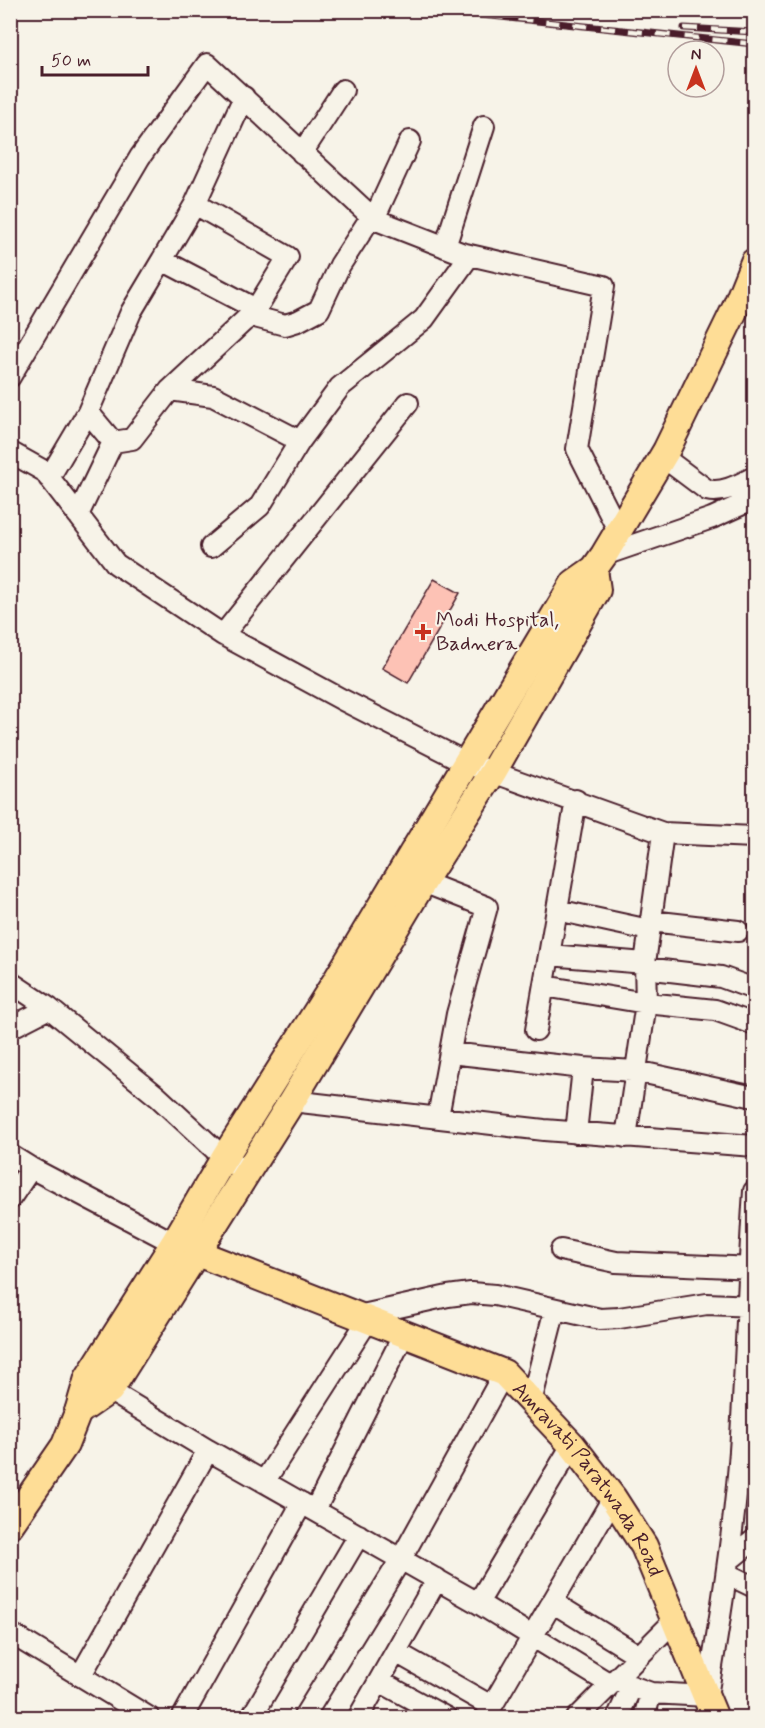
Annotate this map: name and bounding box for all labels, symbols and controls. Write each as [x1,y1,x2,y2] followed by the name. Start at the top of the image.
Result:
[42,39,148,77] scale bar
[666,39,726,99] north arrow
[691,45,701,66] text: N
[51,49,91,73] text: 50 m
[436,606,559,658] place label: Modi Hospital, Badnera
[414,623,432,641] marker: Modi Hospital, Badnera
[506,1376,669,1581] street label: Amravati Paratwada Road

